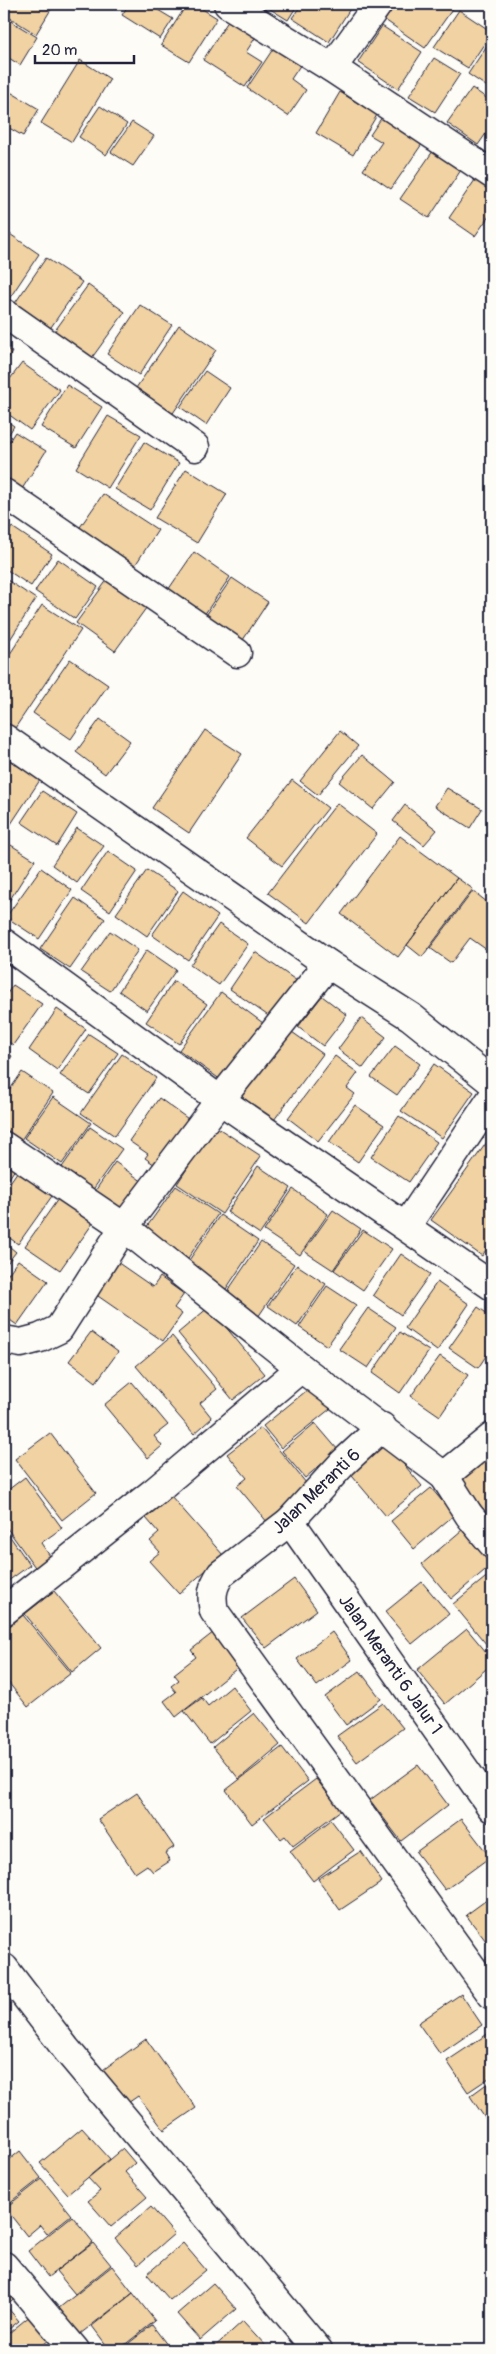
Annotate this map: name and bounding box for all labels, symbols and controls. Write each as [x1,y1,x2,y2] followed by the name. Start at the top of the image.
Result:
[35,32,134,64] scale bar
[42,41,77,60] text: 20 m
[267,1443,365,1539] street label: Jalan Meranti 6
[333,1590,447,1739] street label: Jalan Meranti 6 Jalur 1

